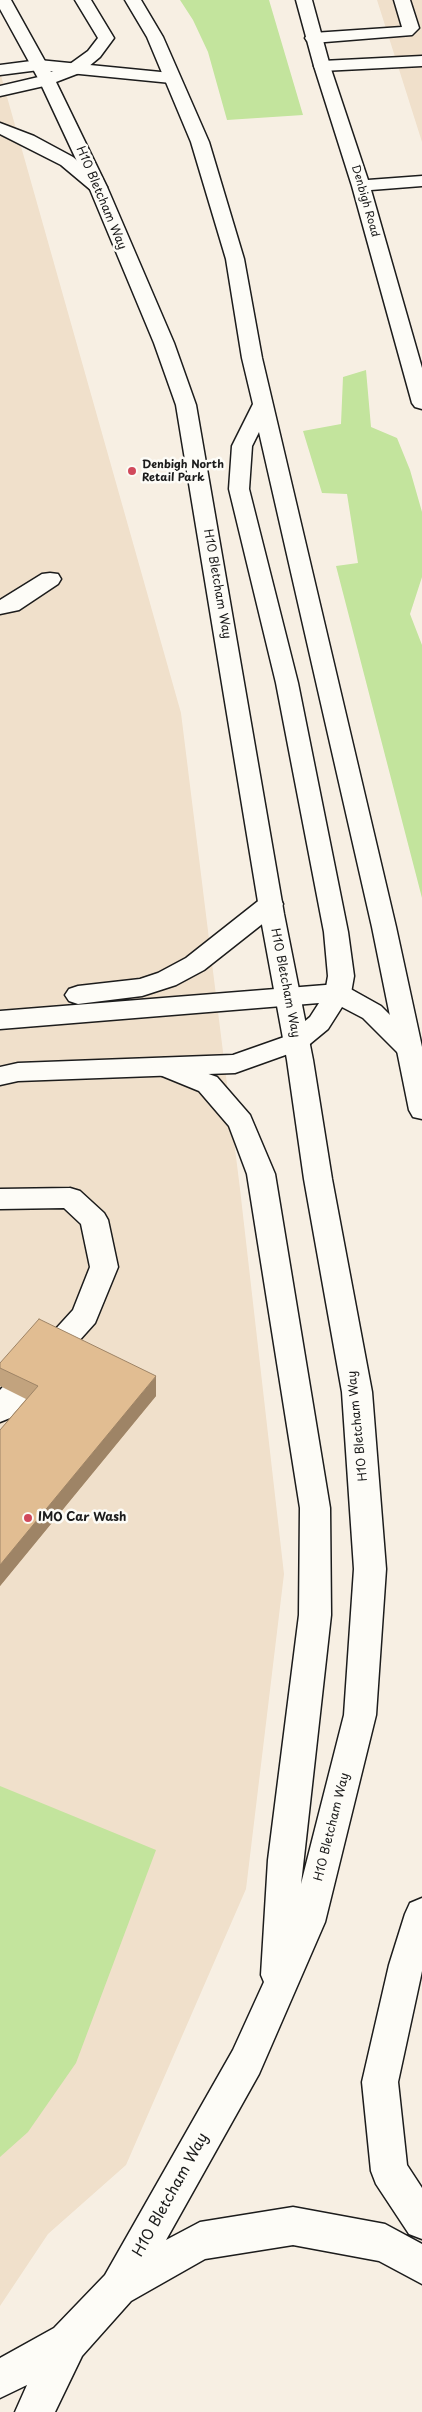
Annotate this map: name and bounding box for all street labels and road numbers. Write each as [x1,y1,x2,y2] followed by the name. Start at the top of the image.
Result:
[73,144,129,252] street label: H10 Bletcham Way
[348,163,382,239] street label: Denbigh Road
[200,528,234,640] street label: H10 Bletcham Way
[267,927,303,1039] street label: H10 Bletcham Way
[345,1370,371,1482] street label: H10 Bletcham Way
[312,1771,352,1883] street label: H10 Bletcham Way
[129,2130,213,2260] street label: H10 Bletcham Way

